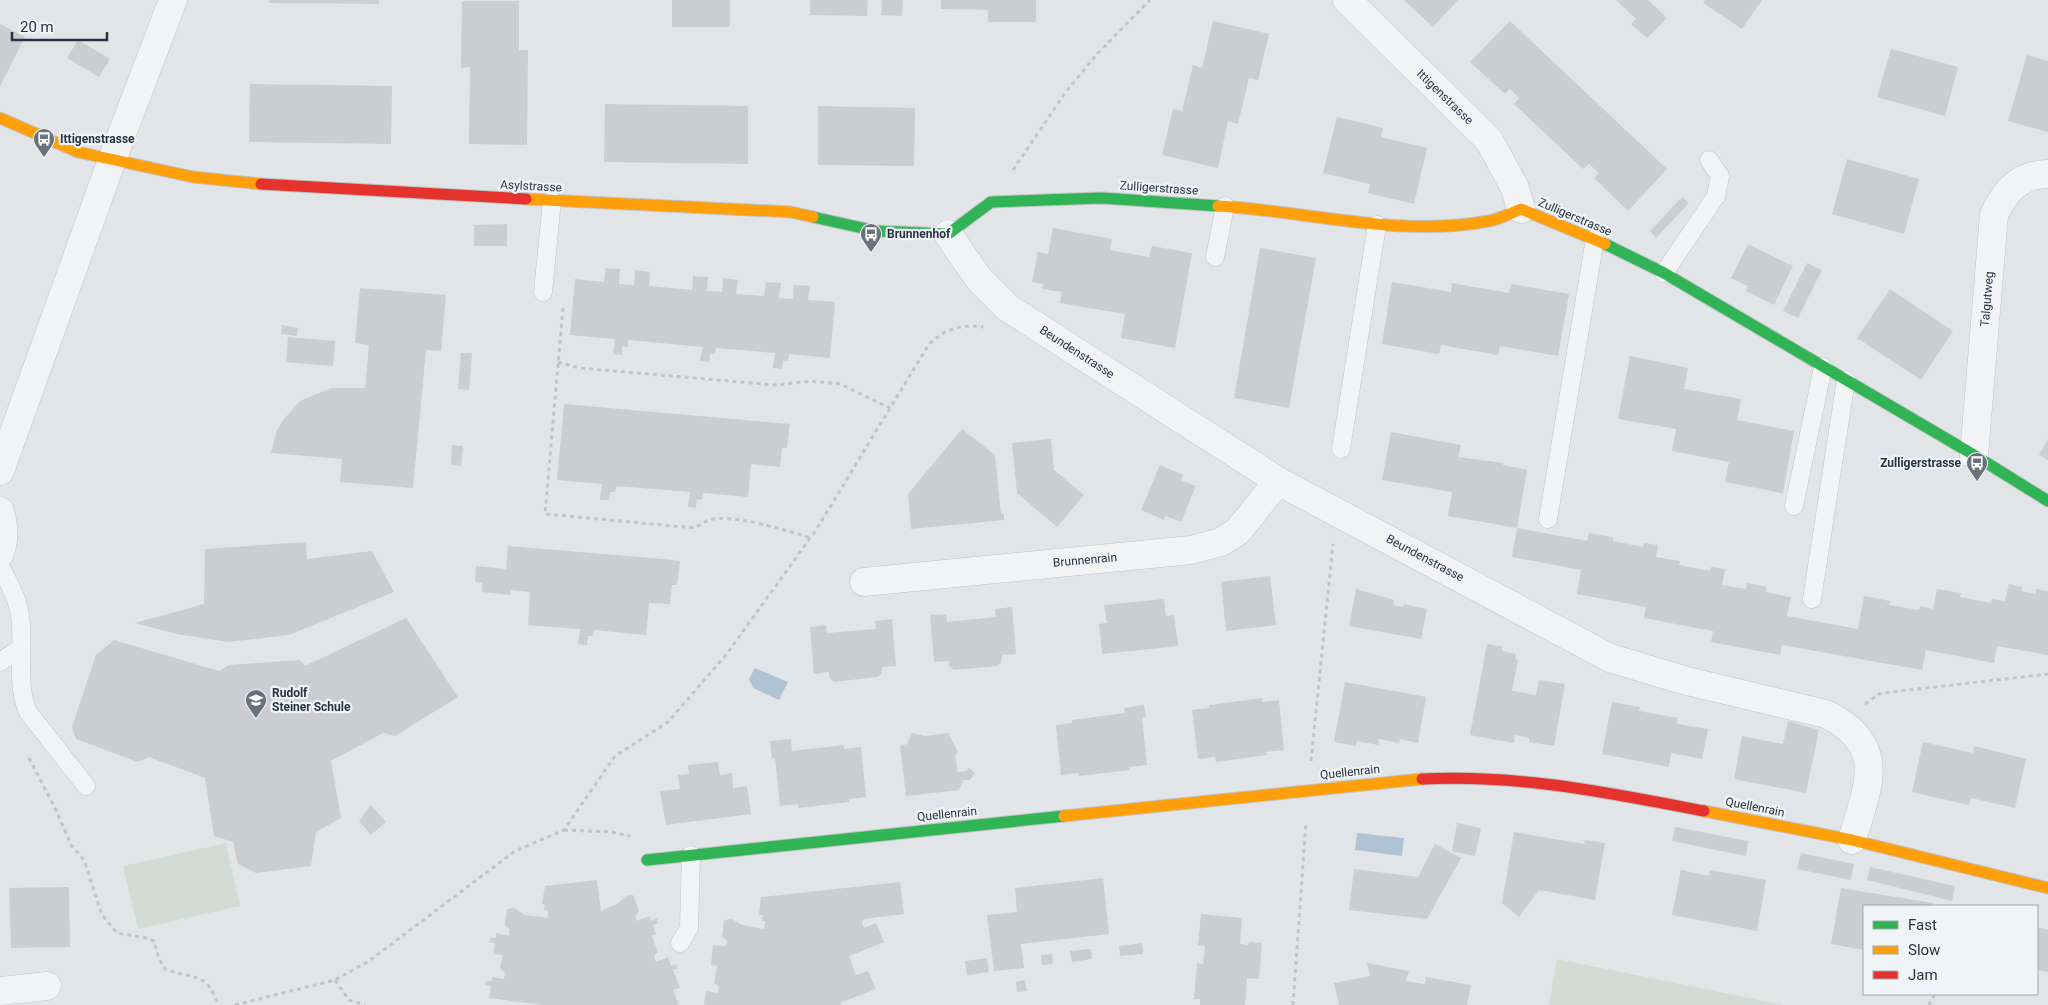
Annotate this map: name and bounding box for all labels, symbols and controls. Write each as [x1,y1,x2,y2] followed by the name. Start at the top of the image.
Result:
[12,10,108,42] scale bar
[20,18,54,36] text: 20 m
[1414,67,1476,127] street label: Ittigenstrasse
[32,127,56,158] bus stop icon: Ittigenstrasse
[60,132,135,146] place label: Ittigenstrasse
[500,177,562,195] street label: Asylstrasse
[1119,178,1199,198] street label: Zulligerstrasse
[1536,195,1614,239] street label: Zulligerstrasse
[859,222,883,253] bus stop icon: Brunnenhof
[887,227,951,241] place label: Brunnenhof
[1978,271,1996,327] street label: Talgutweg
[1037,323,1117,381] street label: Beundenstrasse
[1965,451,1989,482] bus stop icon: Zulligerstrasse
[1880,456,1962,470] place label: Zulligerstrasse
[1384,532,1466,584] street label: Beundenstrasse
[1052,550,1118,570] street label: Brunnenrain
[272,686,351,714] place label: Rudolf Steiner Schule
[244,688,268,719] school or university icon: Rudolf Steiner Schule
[1319,762,1381,782] street label: Quellenrain
[1724,794,1786,820] street label: Quellenrain
[916,804,978,824] street label: Quellenrain
[1863,905,2038,995] legend
[1908,916,1937,934] text: Fast
[1908,941,1940,959] text: Slow
[1908,966,1938,984] text: Jam

